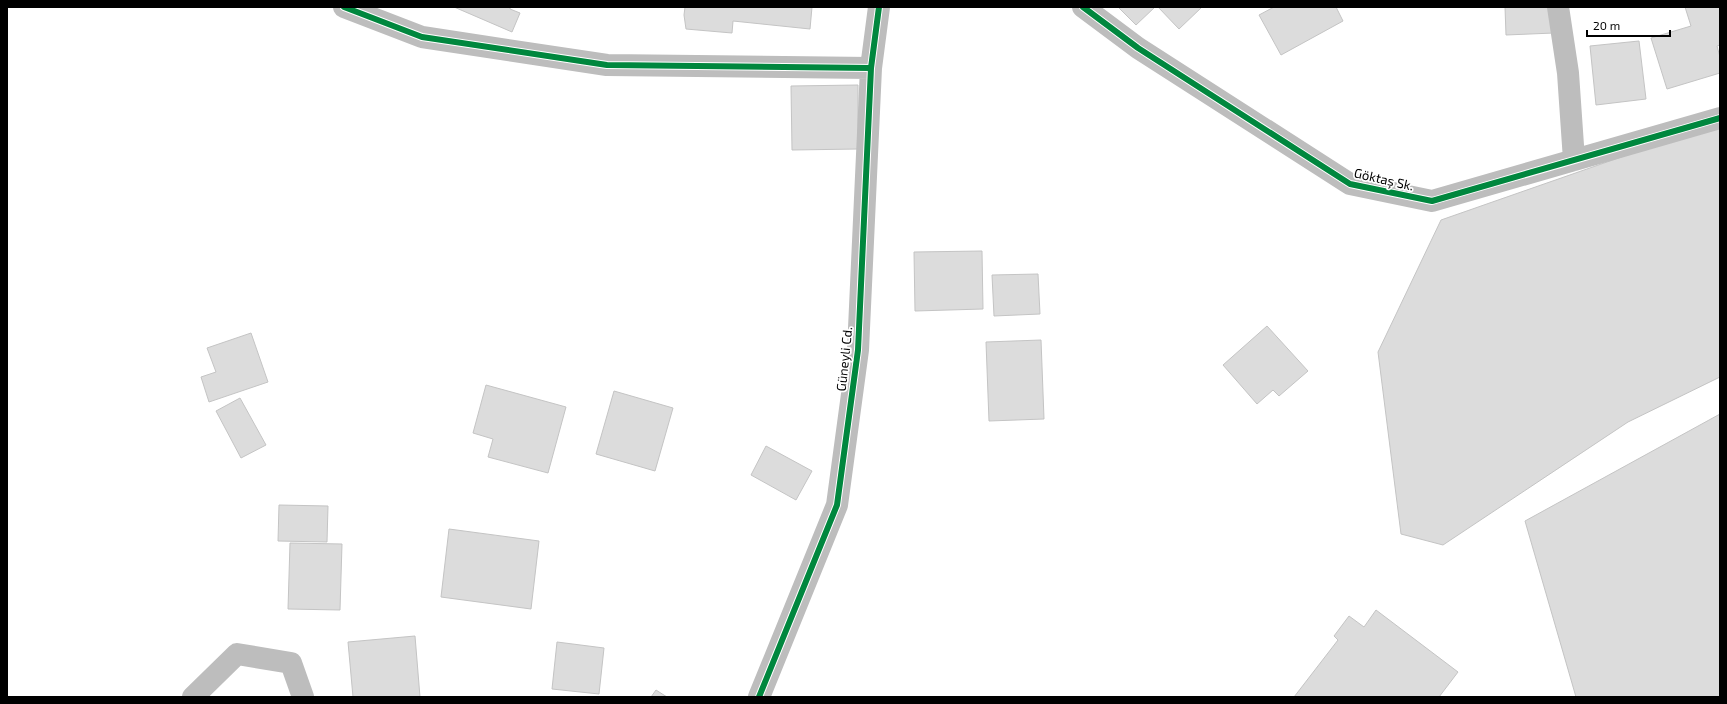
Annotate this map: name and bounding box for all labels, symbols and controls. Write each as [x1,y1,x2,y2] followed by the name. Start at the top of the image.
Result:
[1587,12,1670,38] scale bar
[1593,18,1620,32] text: 20 m
[1352,164,1415,195] street label: Göktaş Sk.
[833,326,855,392] street label: Güneyli Cd.

